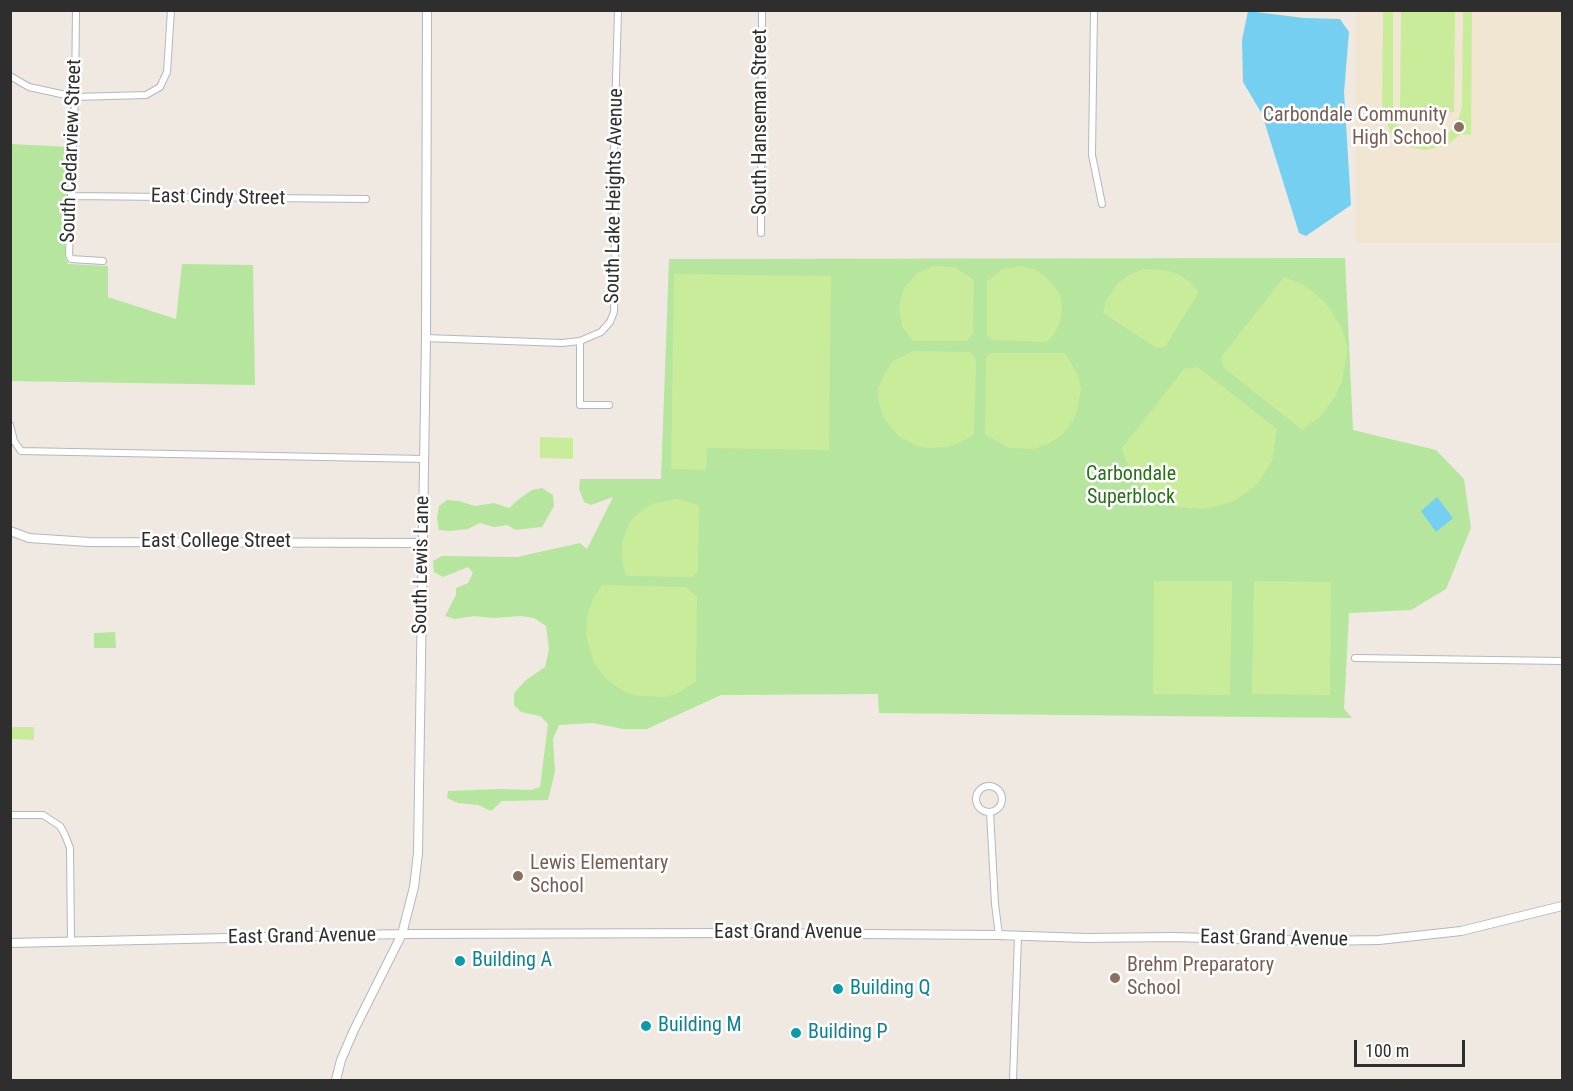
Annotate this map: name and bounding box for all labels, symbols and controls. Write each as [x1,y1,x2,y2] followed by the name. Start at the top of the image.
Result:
[749,29,773,215] street label: South Hanseman Street
[57,59,87,243] street label: South Cedarview Street
[601,88,629,304] street label: South Lake Heights Avenue
[1263,104,1447,151] place label: Carbondale Community High School
[1452,120,1466,134] marker: Carbondale Community High School
[151,185,285,211] street label: East Cindy Street
[1086,463,1176,510] park label: Carbondale Superblock
[409,496,435,634] street label: South Lewis Lane
[141,530,291,554] street label: East College Street
[530,852,668,899] place label: Lewis Elementary School
[511,869,525,883] marker: Lewis Elementary School
[714,921,862,945] street label: East Grand Avenue
[228,924,376,950] street label: East Grand Avenue
[1200,926,1348,952] street label: East Grand Avenue
[472,949,552,973] place label: Building A
[453,954,467,968] marker: Building A
[1127,954,1274,1001] place label: Brehm Preparatory School
[1108,971,1122,985] marker: Brehm Preparatory School
[850,977,930,1001] place label: Building Q
[831,982,845,996] marker: Building Q
[658,1014,742,1038] place label: Building M
[639,1019,653,1033] marker: Building M
[808,1021,888,1045] place label: Building P
[789,1026,803,1040] marker: Building P
[1357,1028,1468,1066] scale bar
[1365,1040,1409,1061] text: 100 m

